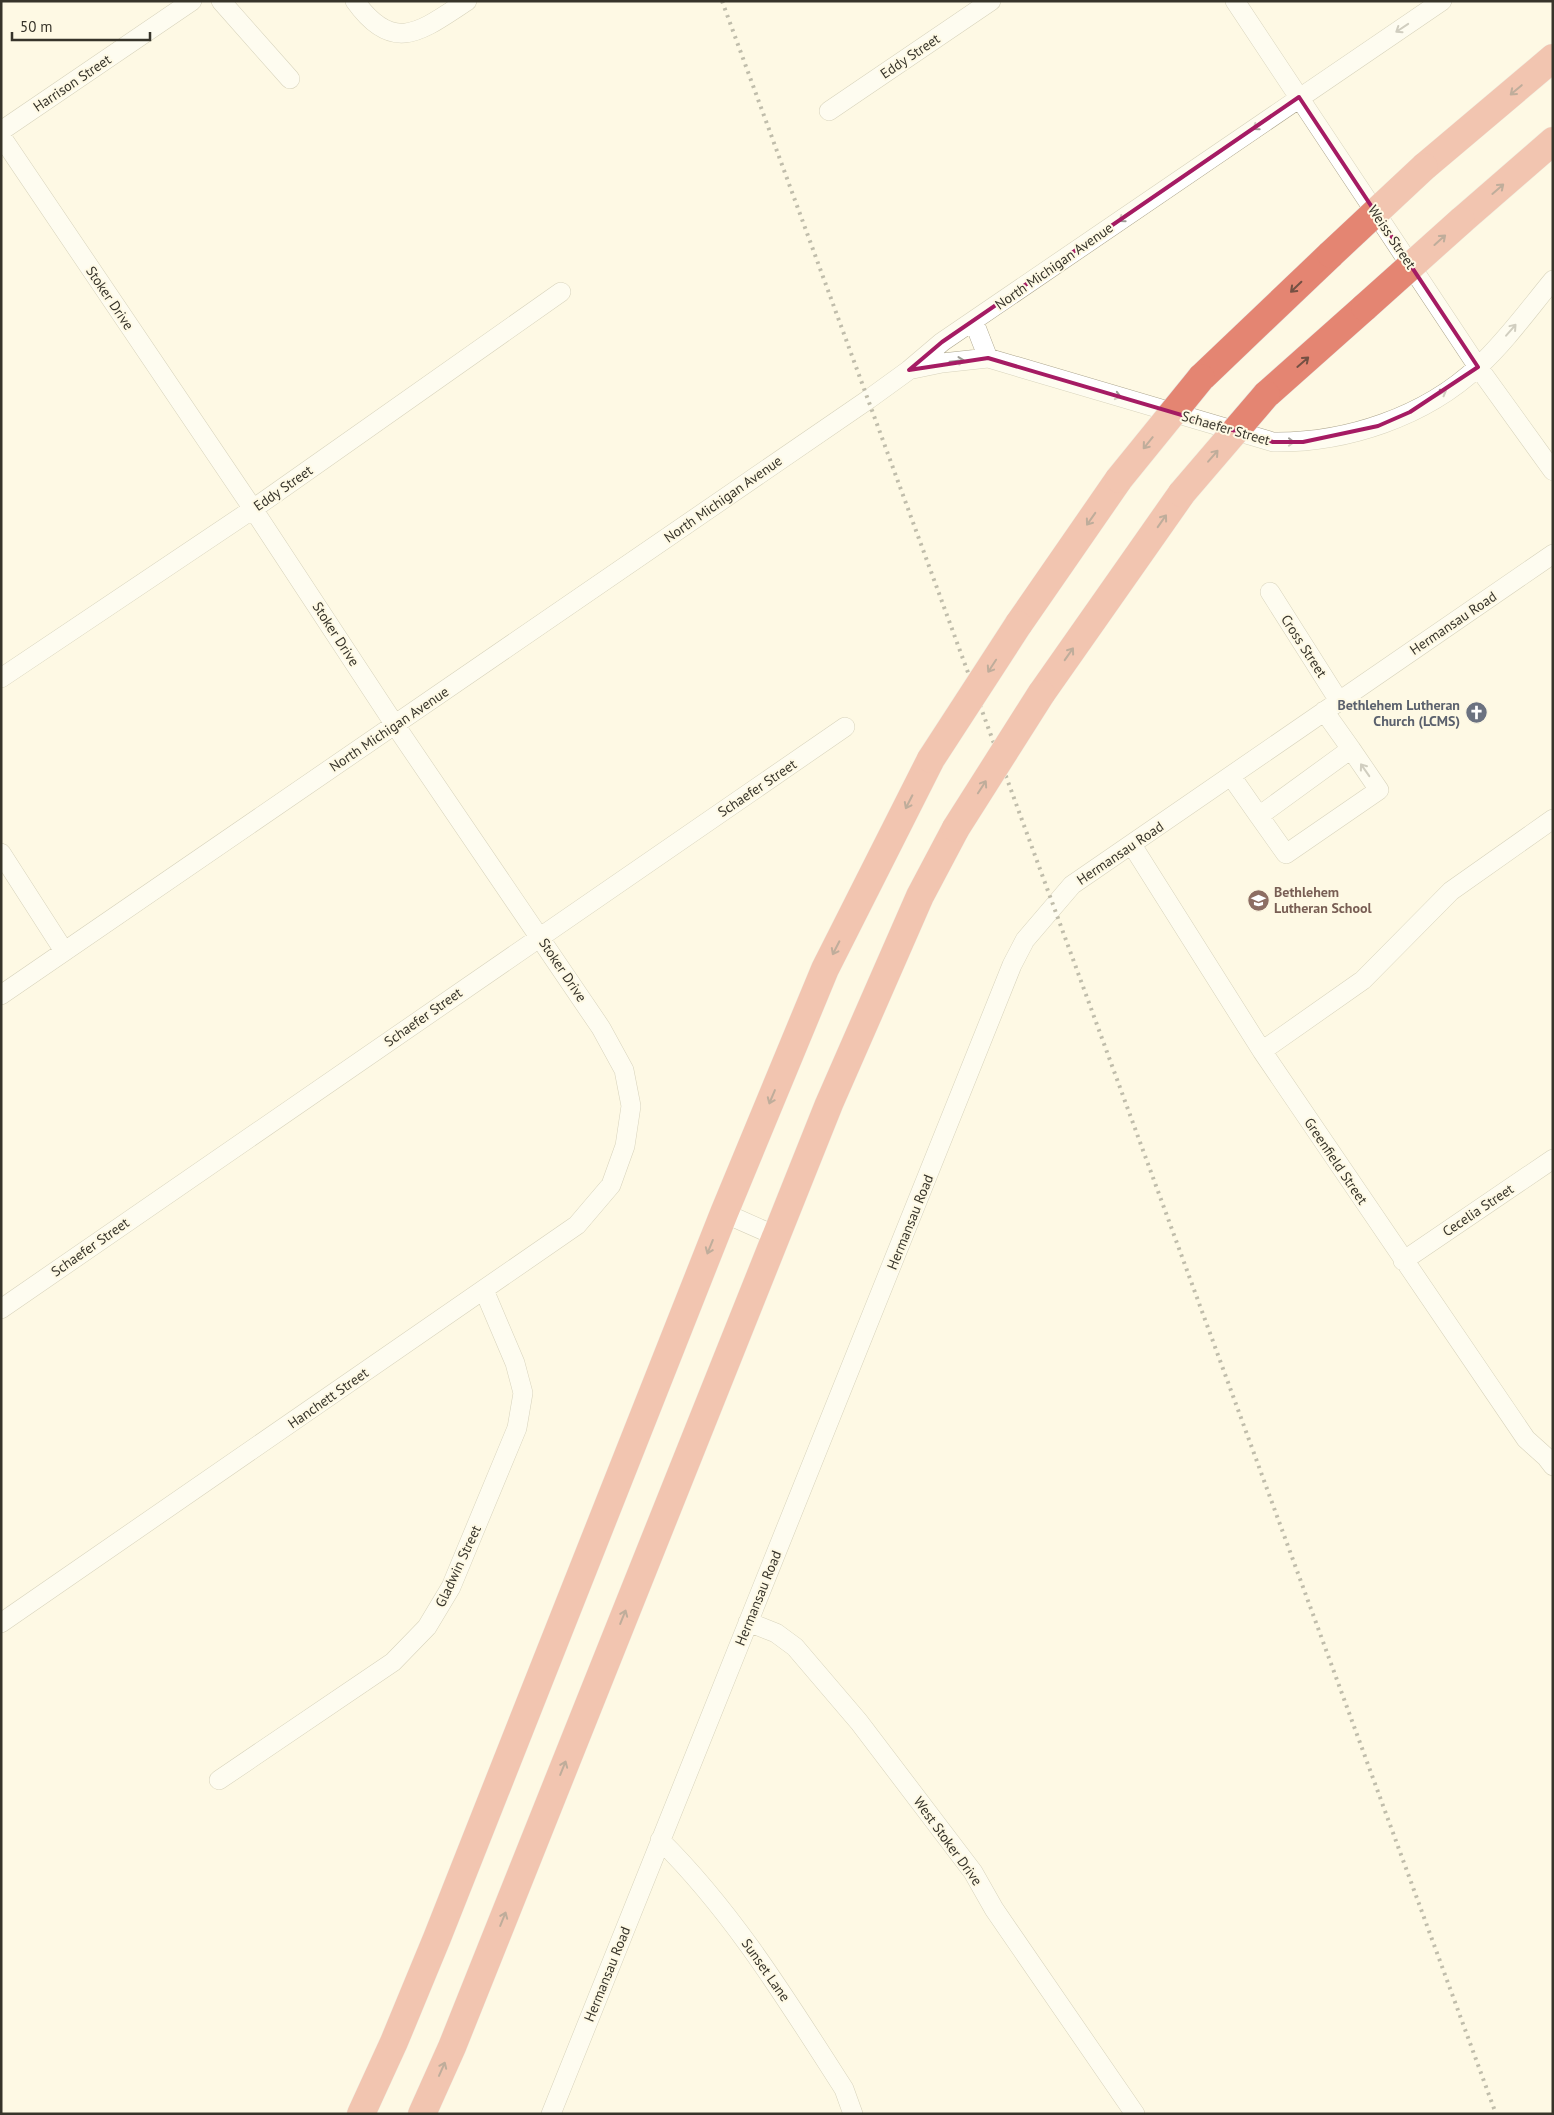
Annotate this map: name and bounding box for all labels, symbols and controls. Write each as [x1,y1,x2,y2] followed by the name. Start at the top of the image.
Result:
[12,10,150,42] scale bar
[20,17,53,36] text: 50 m
[1395,24,1409,34] one-way arrow
[877,29,943,83] street label: Eddy Street
[30,50,115,116] street label: Harrison Street
[1510,84,1523,95] one-way arrow
[1252,120,1266,130] one-way arrow
[1491,183,1504,194] one-way arrow
[1364,202,1420,273] street label: Weiss Street
[1118,212,1132,222] one-way arrow
[992,218,1116,314] street label: North Michigan Avenue
[1434,234,1447,245] one-way arrow
[82,263,138,333] street label: Stoker Drive
[1290,281,1302,293] one-way arrow
[1505,324,1516,337] one-way arrow
[949,356,965,366] one-way arrow
[1296,357,1309,368] one-way arrow
[1433,389,1447,399] one-way arrow
[1106,391,1122,401] one-way arrow
[1180,407,1273,449] street label: Schaefer Street
[1143,436,1154,449] one-way arrow
[1279,437,1295,447] one-way arrow
[1208,450,1219,463] one-way arrow
[661,451,785,547] street label: North Michigan Avenue
[250,461,316,515] street label: Eddy Street
[1086,512,1096,526] one-way arrow
[1157,514,1167,528] one-way arrow
[1406,587,1500,659] street label: Hermansau Road
[309,598,363,670] street label: Stoker Drive
[1277,611,1331,681] street label: Cross Street
[1064,648,1074,662] one-way arrow
[986,658,996,672] one-way arrow
[326,682,452,776] street label: North Michigan Avenue
[1337,696,1460,730] place label: Bethlehem Lutheran Church (LCMS)
[1464,701,1488,725] church icon: Bethlehem Lutheran Church (LCMS)
[714,755,800,821] street label: Schaefer Street
[1360,763,1370,777] one-way arrow
[977,780,987,794] one-way arrow
[904,795,914,810] one-way arrow
[1073,817,1167,889] street label: Hermansau Road
[1274,883,1373,917] place label: Bethlehem Lutheran School
[1246,888,1270,912] school or university icon: Bethlehem Lutheran School
[535,935,591,1005] street label: Stoker Drive
[831,940,841,955] one-way arrow
[381,983,466,1051] street label: Schaefer Street
[767,1089,776,1104] one-way arrow
[1300,1114,1372,1208] street label: Greenfield Street
[883,1172,937,1272] street label: Hermansau Road
[1439,1180,1517,1240] street label: Cecelia Street
[48,1213,133,1281] street label: Schaefer Street
[705,1239,715,1254] one-way arrow
[284,1364,372,1432] street label: Hanchett Street
[431,1522,485,1610] street label: Gladwin Street
[731,1548,785,1648] street label: Hermansau Road
[619,1610,628,1625] one-way arrow
[559,1761,568,1776] one-way arrow
[910,1793,986,1889] street label: West Stoker Drive
[499,1912,508,1927] one-way arrow
[580,1924,634,2024] street label: Hermansau Road
[738,1935,794,2005] street label: Sunset Lane
[437,2062,447,2077] one-way arrow

